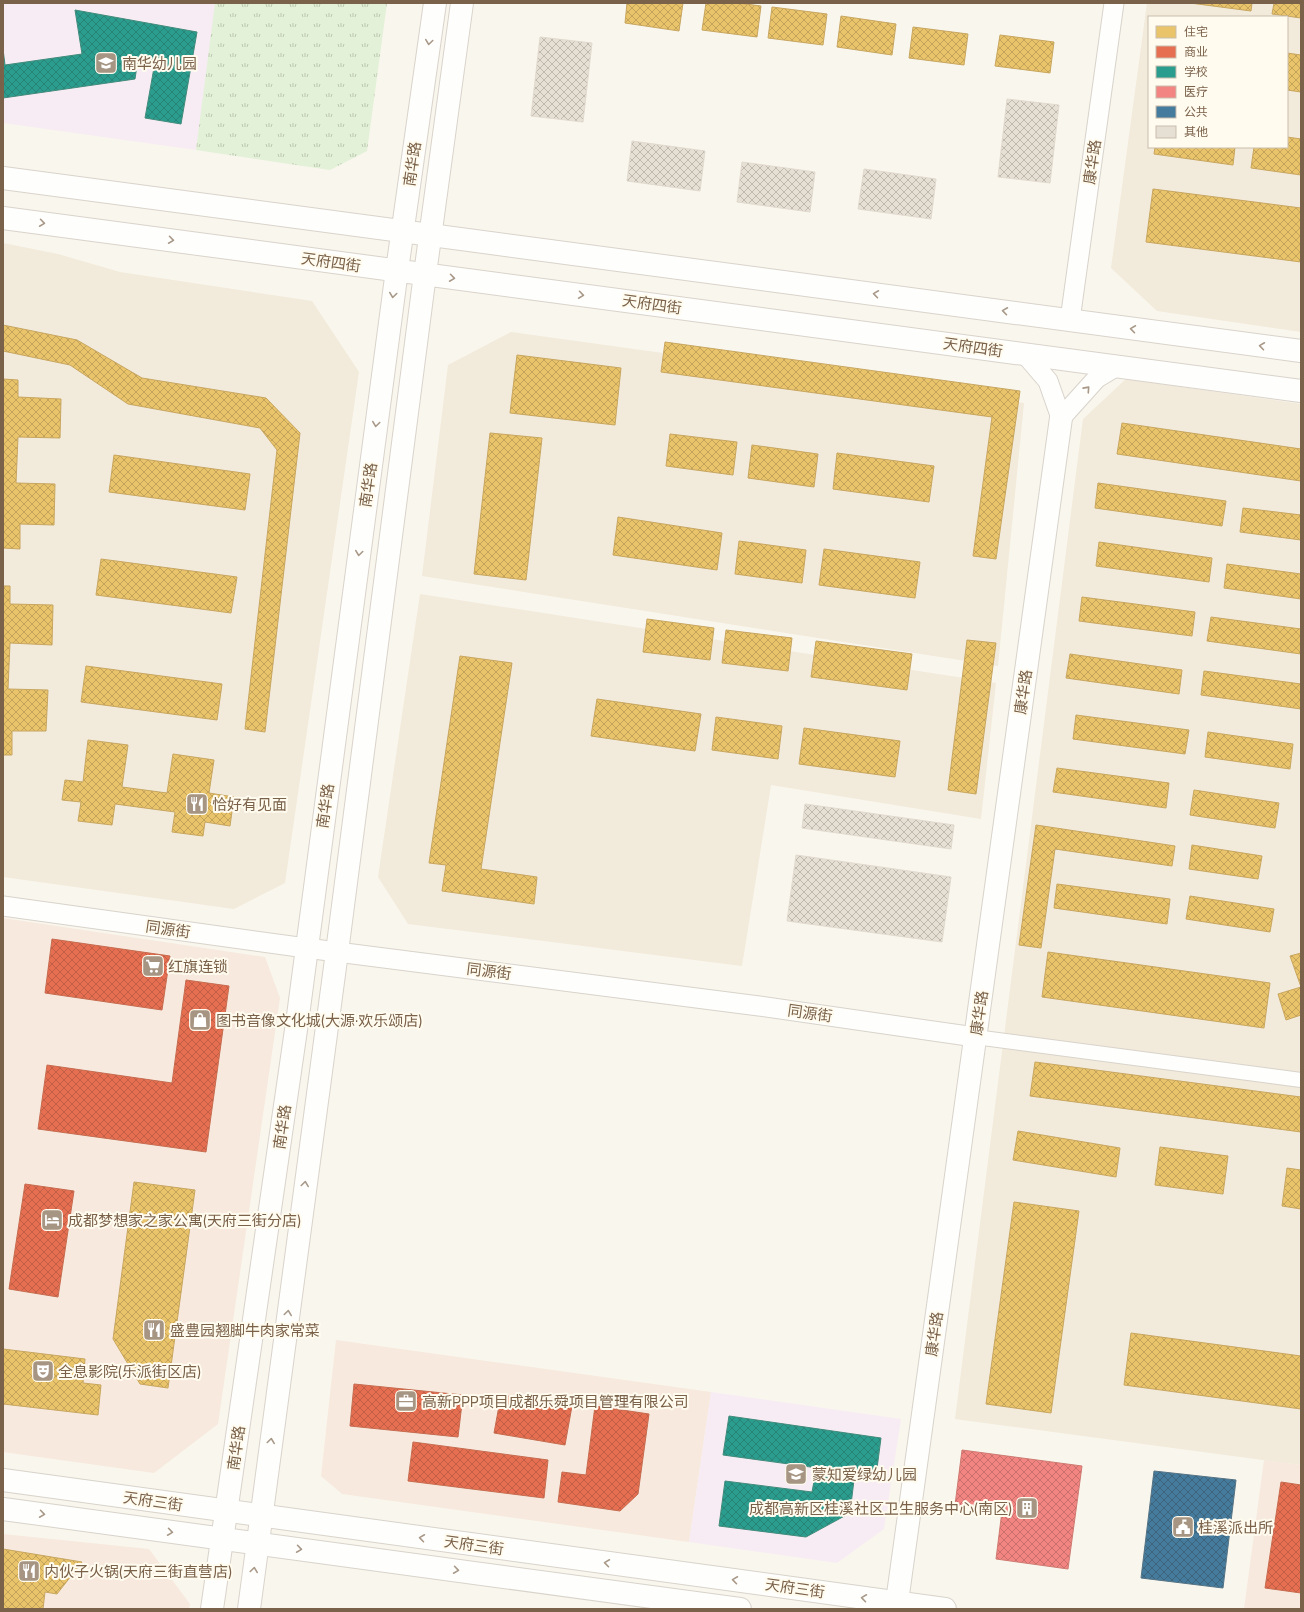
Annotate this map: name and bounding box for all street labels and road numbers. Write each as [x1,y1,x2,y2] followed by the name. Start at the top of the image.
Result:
[1077,138,1107,186] street label: 康华路
[397,140,427,188] street label: 南华路
[300,246,362,278] street label: 天府四街
[621,288,683,320] street label: 天府四街
[942,331,1004,363] street label: 天府四街
[353,461,383,509] street label: 南华路
[1008,668,1038,716] street label: 康华路
[310,782,340,830] street label: 南华路
[144,914,192,944] street label: 同源街
[465,957,513,985] street label: 同源街
[964,989,994,1037] street label: 康华路
[786,998,834,1028] street label: 同源街
[267,1103,297,1151] street label: 南华路
[919,1310,949,1358] street label: 康华路
[221,1424,251,1472] street label: 南华路
[122,1485,184,1517] street label: 天府三街
[443,1529,505,1561] street label: 天府三街
[764,1572,826,1604] street label: 天府三街

